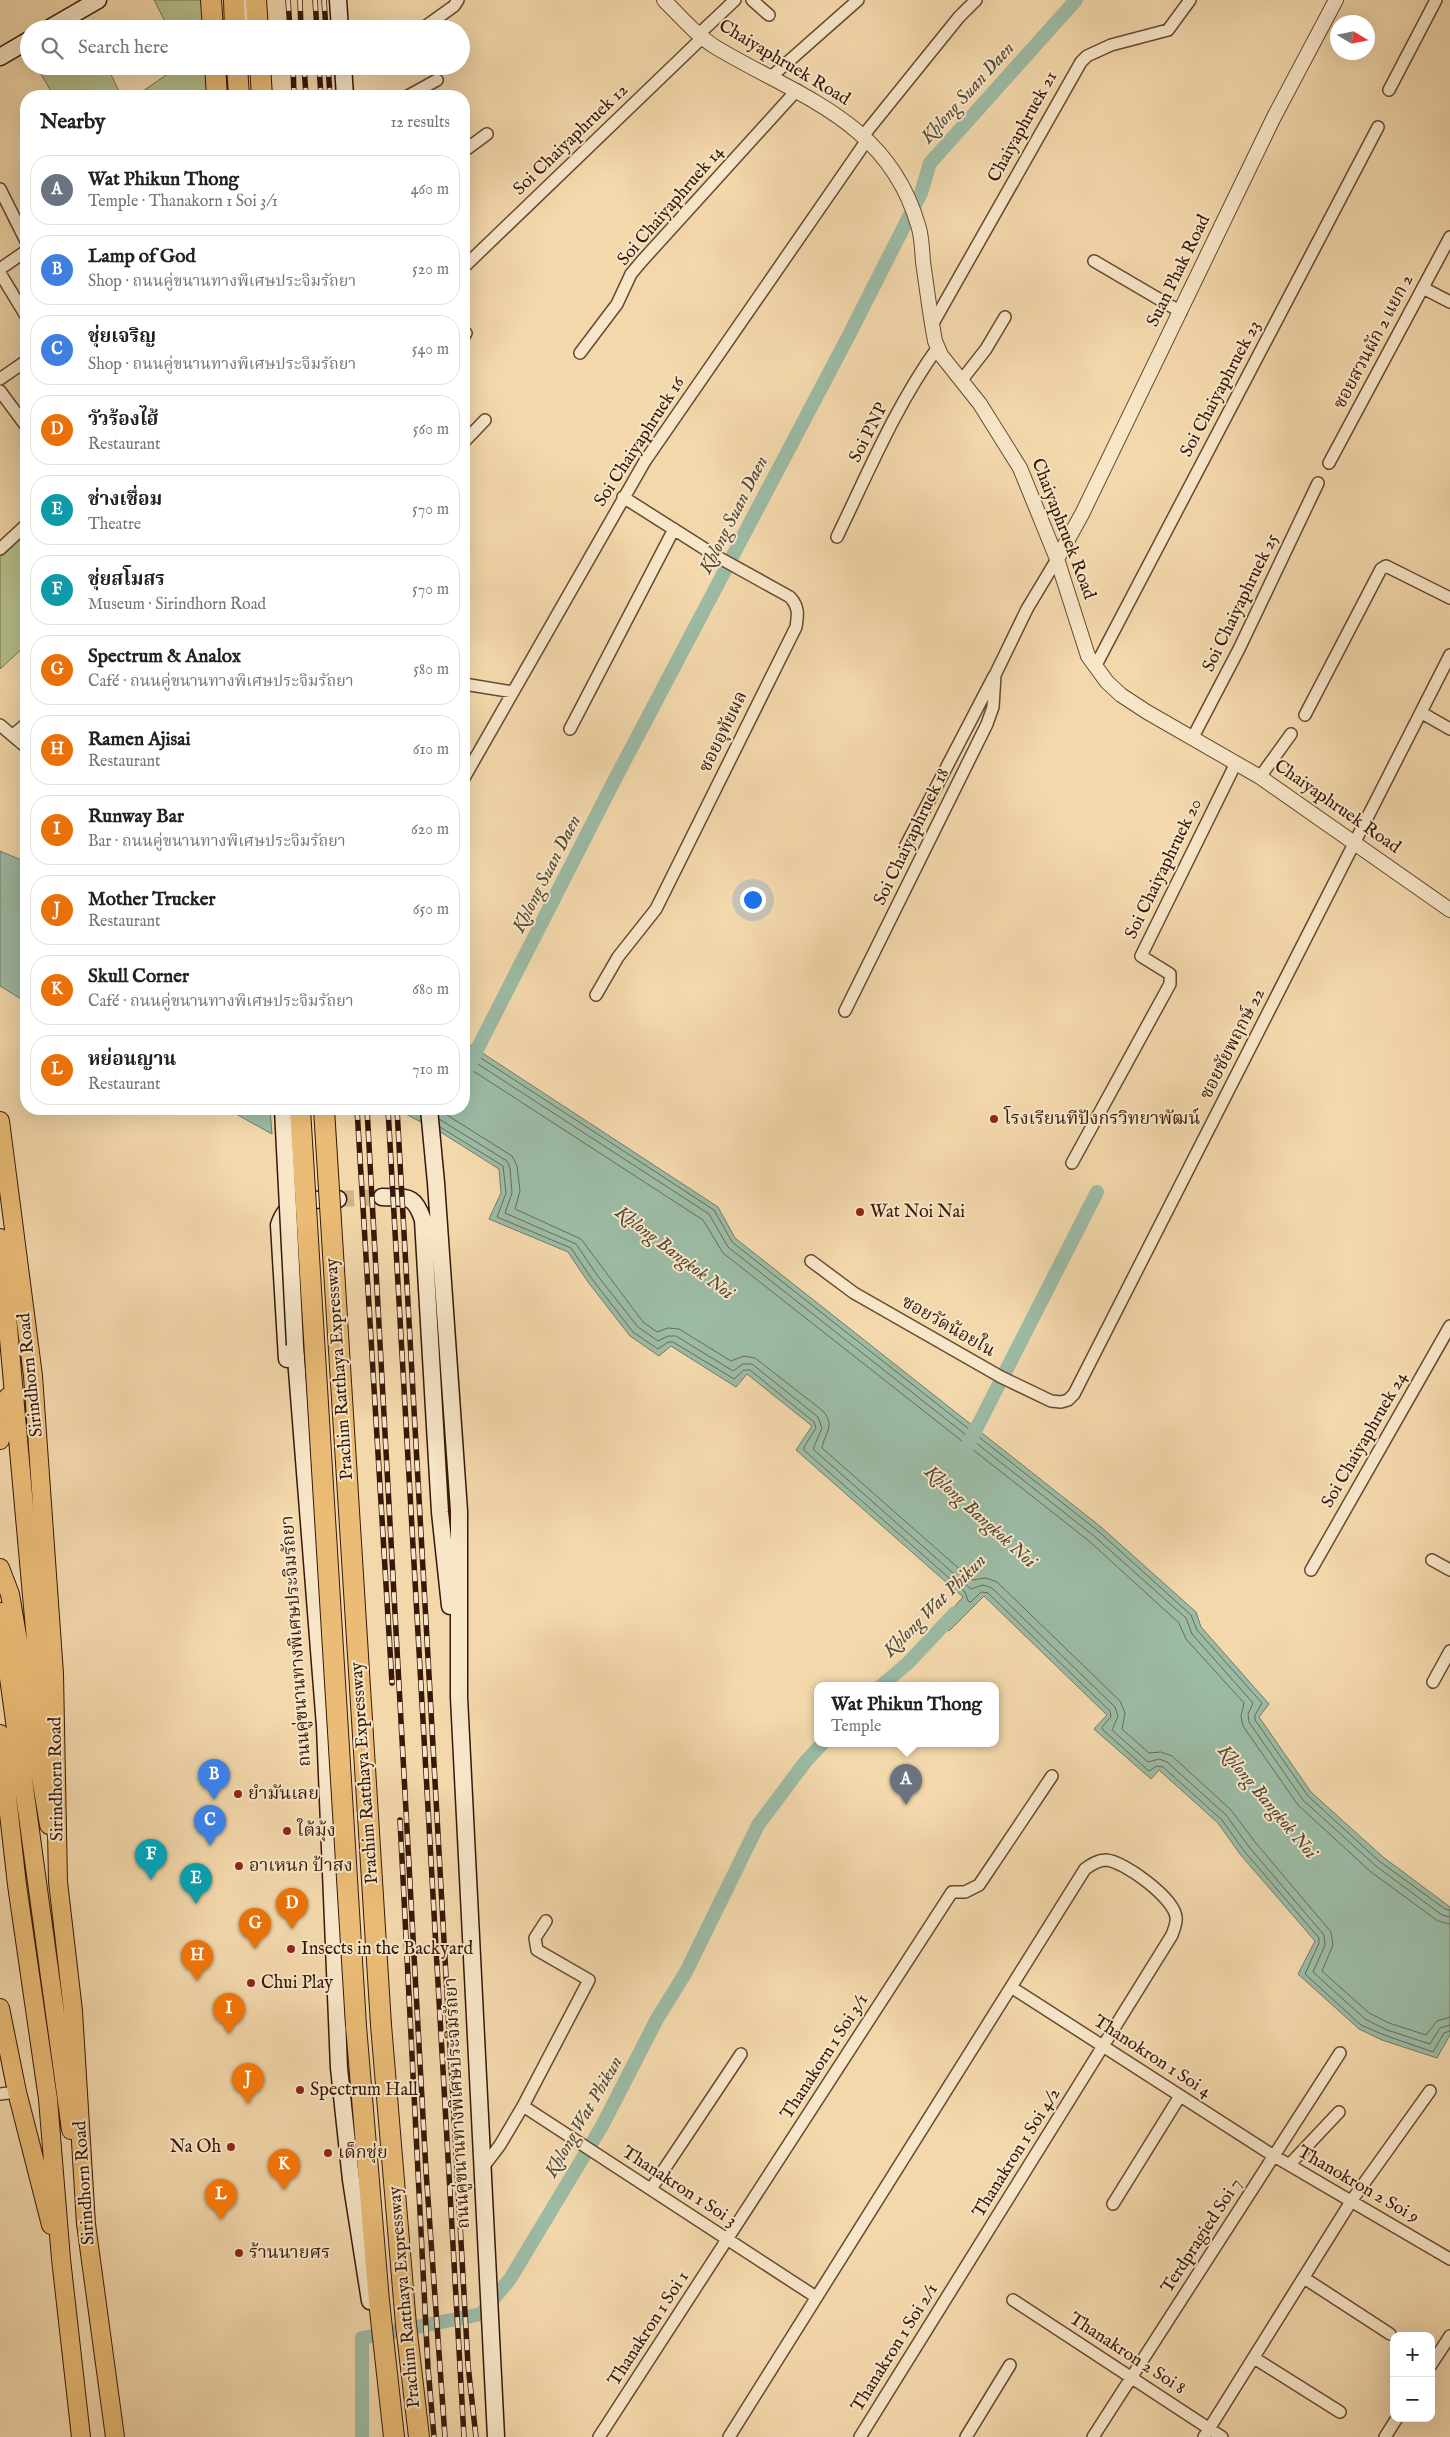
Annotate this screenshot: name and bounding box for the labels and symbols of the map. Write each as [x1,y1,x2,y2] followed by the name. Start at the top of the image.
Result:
[714,15,854,111] street label: Chaiyaphruek Road
[1330,15,1375,60] north arrow
[915,37,1020,150] water label: Khlong Suan Daen
[983,67,1063,187] street label: Chaiyaphruek 21
[509,79,633,201] street label: Soi Chaiyaphruek 12
[613,141,730,271] street label: Soi Chaiyaphruek 14
[1142,211,1216,331] street label: Suan Phak Road
[1329,271,1419,413] street label: ซอยสวนผัก 2 แยก 2
[1175,317,1267,461] street label: Soi Chaiyaphruek 23
[589,372,691,511] street label: Soi Chaiyaphruek 16
[844,399,894,467] street label: Soi PNP
[694,452,774,579] water label: Khlong Suan Daen
[1026,455,1101,603] street label: Chaiyaphruek Road
[1198,530,1285,676] street label: Soi Chaiyaphruek 25
[694,688,754,776] street label: ซอยอุทัยผล
[1269,755,1405,859] street label: Chaiyaphruek Road
[869,765,955,909] street label: Soi Chaiyaphruek 18
[1120,795,1208,943] street label: Soi Chaiyaphruek 20
[507,811,587,938] water label: Khlong Suan Daen
[740,887,766,913] your location
[1194,984,1271,1103] street label: ซอยชัยพฤกษ์ 22
[1003,1105,1201,1131] place label: โรงเรียนทีปังกรวิทยาพัฒน์
[988,1113,1000,1125] marker: โรงเรียนทีปังกรวิทยาพัฒน์
[609,1200,739,1306] water label: Khlong Bangkok Noi
[870,1201,965,1224] place label: Wat Noi Nai
[854,1206,866,1218] marker: Wat Noi Nai
[321,1257,359,1481] street label: Prachim Ratthaya Expressway
[897,1289,1000,1363] street label: ซอยวัดน้อยใน
[13,1311,49,1438] street label: Sirindhorn Road
[1317,1368,1413,1512] street label: Soi Chaiyaphruek 24
[918,1460,1042,1575] water label: Khlong Bangkok Noi
[277,1515,317,1767] street label: ถนนคู่ขนานทางพิเศษประจิมรัถยา
[878,1549,992,1663] water label: Khlong Wat Phikun
[346,1661,384,1885] street label: Prachim Ratthaya Expressway
[44,1716,70,1842] street label: Sirindhorn Road
[1211,1739,1323,1865] water label: Khlong Bangkok Noi
[198,1759,230,1800] pin: B
[890,1764,922,1805] pin: A
[248,1783,319,1806] place label: ยำมันเลย
[232,1788,244,1800] marker: ยำมันเลย
[194,1805,226,1846] pin: C
[296,1818,336,1843] place label: ใต้มุ้ง
[281,1825,293,1837] marker: ใต้มุ้ง
[135,1839,167,1880] pin: F
[249,1855,353,1878] place label: อาเหนก ป้าสง
[233,1860,245,1872] marker: อาเหนก ป้าสง
[180,1863,212,1904] pin: E
[276,1888,308,1929] pin: D
[239,1908,271,1949] pin: G
[301,1938,473,1961] place label: Insects in the Backyard
[181,1940,213,1981] pin: H
[285,1943,297,1955] marker: Insects in the Backyard
[261,1972,333,1995] place label: Chui Play
[245,1977,257,1989] marker: Chui Play
[440,1977,476,2229] street label: ถนนคู่ขนานทางพิเศษประจิมรัถยา
[776,1990,874,2124] street label: Thanakorn 1 Soi 3/1
[213,1993,245,2034] pin: I
[1089,2010,1216,2104] street label: Thanokron 1 Soi 4
[539,2052,629,2183] water label: Khlong Wat Phikun
[232,2063,264,2104] pin: J
[310,2079,418,2102] place label: Spectrum Hall
[294,2084,306,2096] marker: Spectrum Hall
[968,2084,1066,2222] street label: Thanakron 1 Soi 4/2
[69,2120,101,2246] street label: Sirindhorn Road
[170,2136,221,2159] place label: Na Oh
[225,2141,237,2153] marker: Na Oh
[617,2141,741,2233] street label: Thanakron 1 Soi 3
[1293,2141,1423,2229] street label: Thanokron 2 Soi 9
[338,2142,388,2165] place label: เด็กชุ่ย
[322,2147,334,2159] marker: เด็กชุ่ย
[268,2149,300,2190] pin: K
[1156,2174,1248,2298] street label: Terdpragied Soi 7
[205,2179,237,2220] pin: L
[384,2185,426,2409] street label: Prachim Ratthaya Expressway
[249,2242,330,2265] place label: ร้านนายศร
[233,2247,245,2259] marker: ร้านนายศร
[603,2267,695,2391] street label: Thanakron 1 Soi 1
[846,2280,944,2416] street label: Thanakron 1 Soi 2/1
[1064,2308,1190,2400] street label: Thanakron 2 Soi 8

